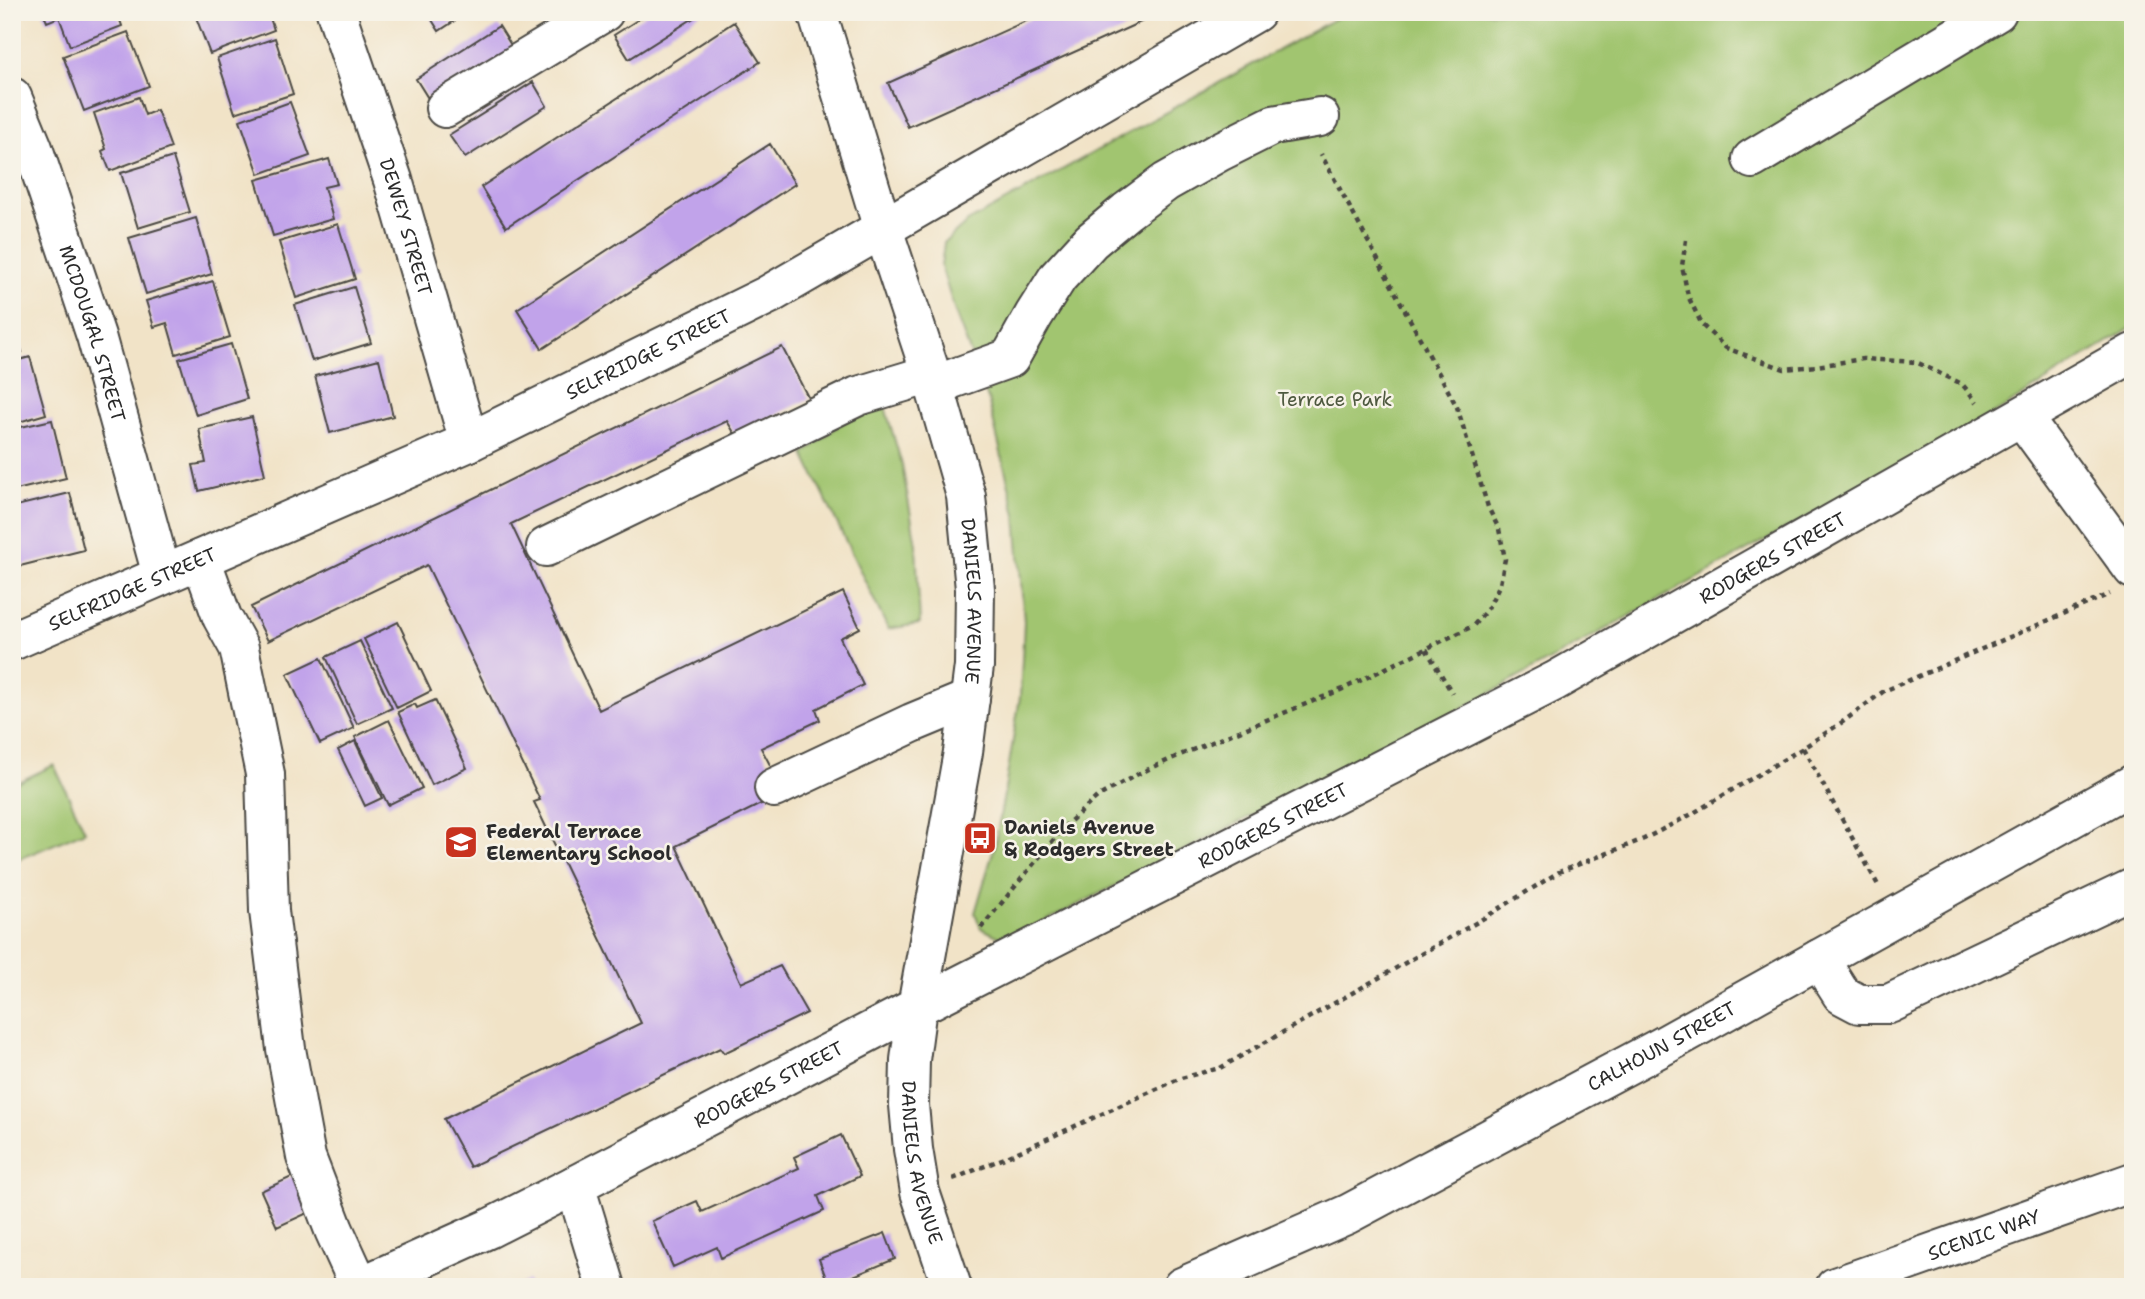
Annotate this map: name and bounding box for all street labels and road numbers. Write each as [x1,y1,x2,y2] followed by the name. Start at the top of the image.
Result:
[373,155,438,299] street label: DEWEY STREET
[53,242,131,425] street label: MCDOUGAL STREET
[562,303,735,405] street label: SELFRIDGE STREET
[1695,506,1851,610] street label: RODGERS STREET
[955,517,987,686] street label: DANIELS AVENUE
[45,542,220,637] street label: SELFRIDGE STREET
[1194,777,1352,874] street label: RODGERS STREET
[1583,996,1741,1097] street label: CALHOUN STREET
[690,1035,848,1134] street label: RODGERS STREET
[896,1080,949,1248] street label: DANIELS AVENUE
[1924,1203,2044,1266] street label: SCENIC WAY

